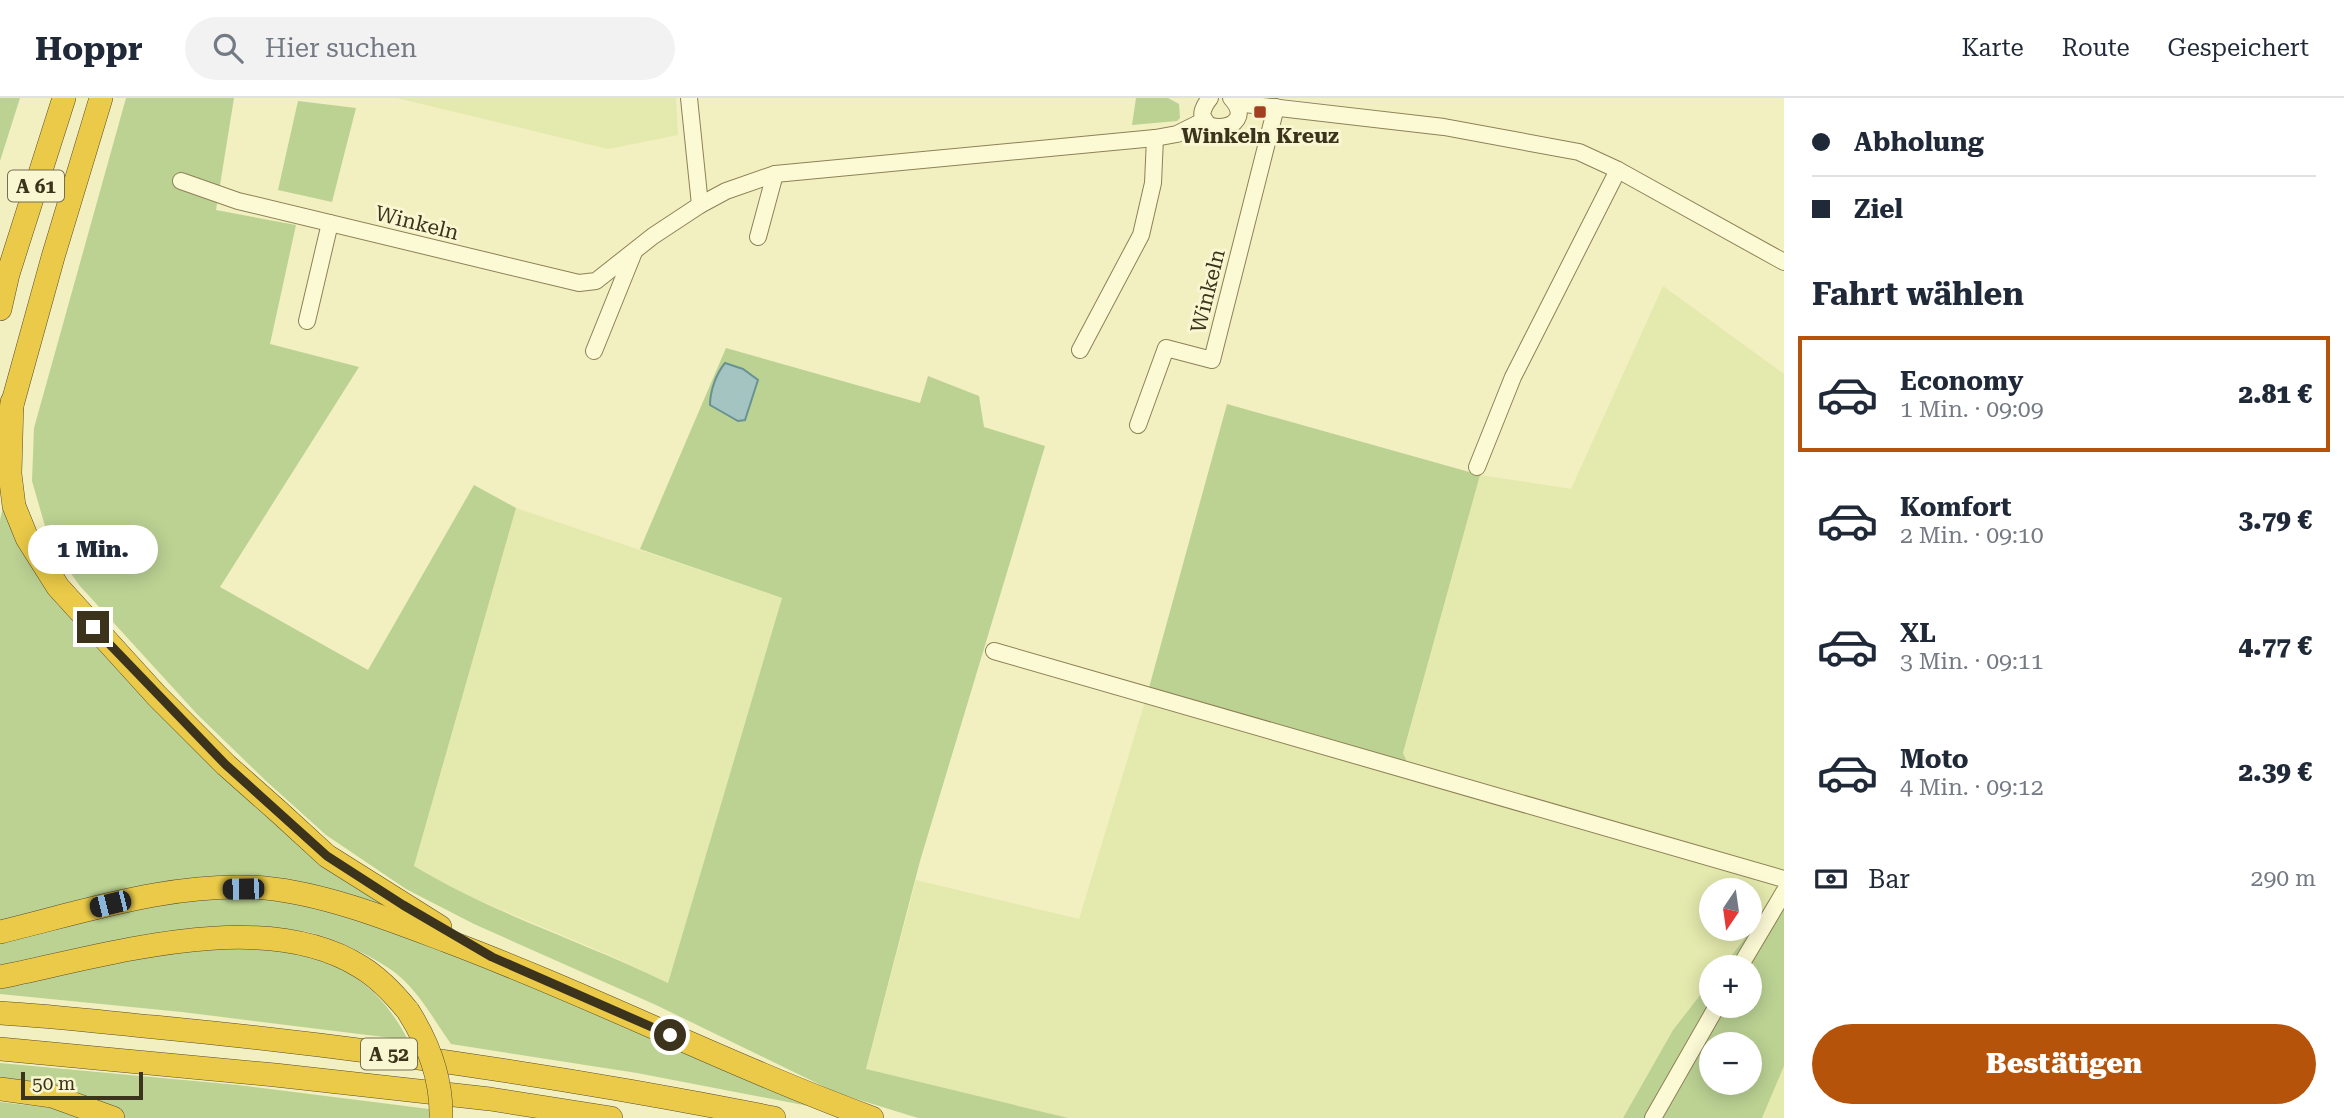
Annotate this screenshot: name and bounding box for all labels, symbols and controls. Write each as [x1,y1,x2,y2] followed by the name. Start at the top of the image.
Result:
[185,17,675,80] search box
[35,29,143,68] text: Hoppr
[209,29,247,67] icon: search
[265,33,417,63] text: Hier suchen
[1961,34,2024,62] text: Karte
[2062,34,2130,62] text: Route
[2168,34,2309,62] text: Gespeichert
[1252,104,1268,120] marker: Winkeln Kreuz
[1181,124,1339,148] place label: Winkeln Kreuz
[1854,127,1984,157] text: Abholung
[8,170,64,202] road number: A 61
[1854,194,1903,224] text: Ziel
[373,201,462,245] street label: Winkeln
[1186,246,1230,335] street label: Winkeln
[1812,275,2024,313] text: Fahrt wählen
[1816,363,1879,426] icon: car
[1900,366,2023,396] text: Economy
[2239,379,2312,409] text: 2.81 €
[1900,396,2044,423] text: 1 Min. · 09:09
[1816,489,1879,552] icon: car
[1900,492,2012,522] text: Komfort
[2239,505,2312,535] text: 3.79 €
[1900,522,2044,549] text: 2 Min. · 09:10
[28,526,158,574] callout: 1 Min.
[57,536,129,563] text: 1 Min.
[77,611,109,643] route end
[1816,615,1879,678] icon: car
[1900,618,1936,648] text: XL
[2239,631,2312,661] text: 4.77 €
[1900,648,2044,675] text: 3 Min. · 09:11
[1816,741,1879,804] icon: car
[1900,744,1969,774] text: Moto
[2239,757,2312,787] text: 2.39 €
[1900,774,2044,801] text: 4 Min. · 09:12
[1812,860,1850,898] icon: cash
[1868,864,1910,894] text: Bar
[2251,865,2316,892] text: 290 m
[222,878,265,900] car
[1699,878,1762,942] north arrow
[1699,878,1762,1095] map controls
[88,889,133,919] car
[1699,955,1762,1018] button: +
[654,1019,686,1051] route start
[1812,1024,2316,1104] button: Bestätigen
[1699,1032,1762,1095] button: −
[361,1038,417,1070] road number: A 52
[21,1069,144,1101] scale bar
[32,1072,75,1095] text: 50 m

